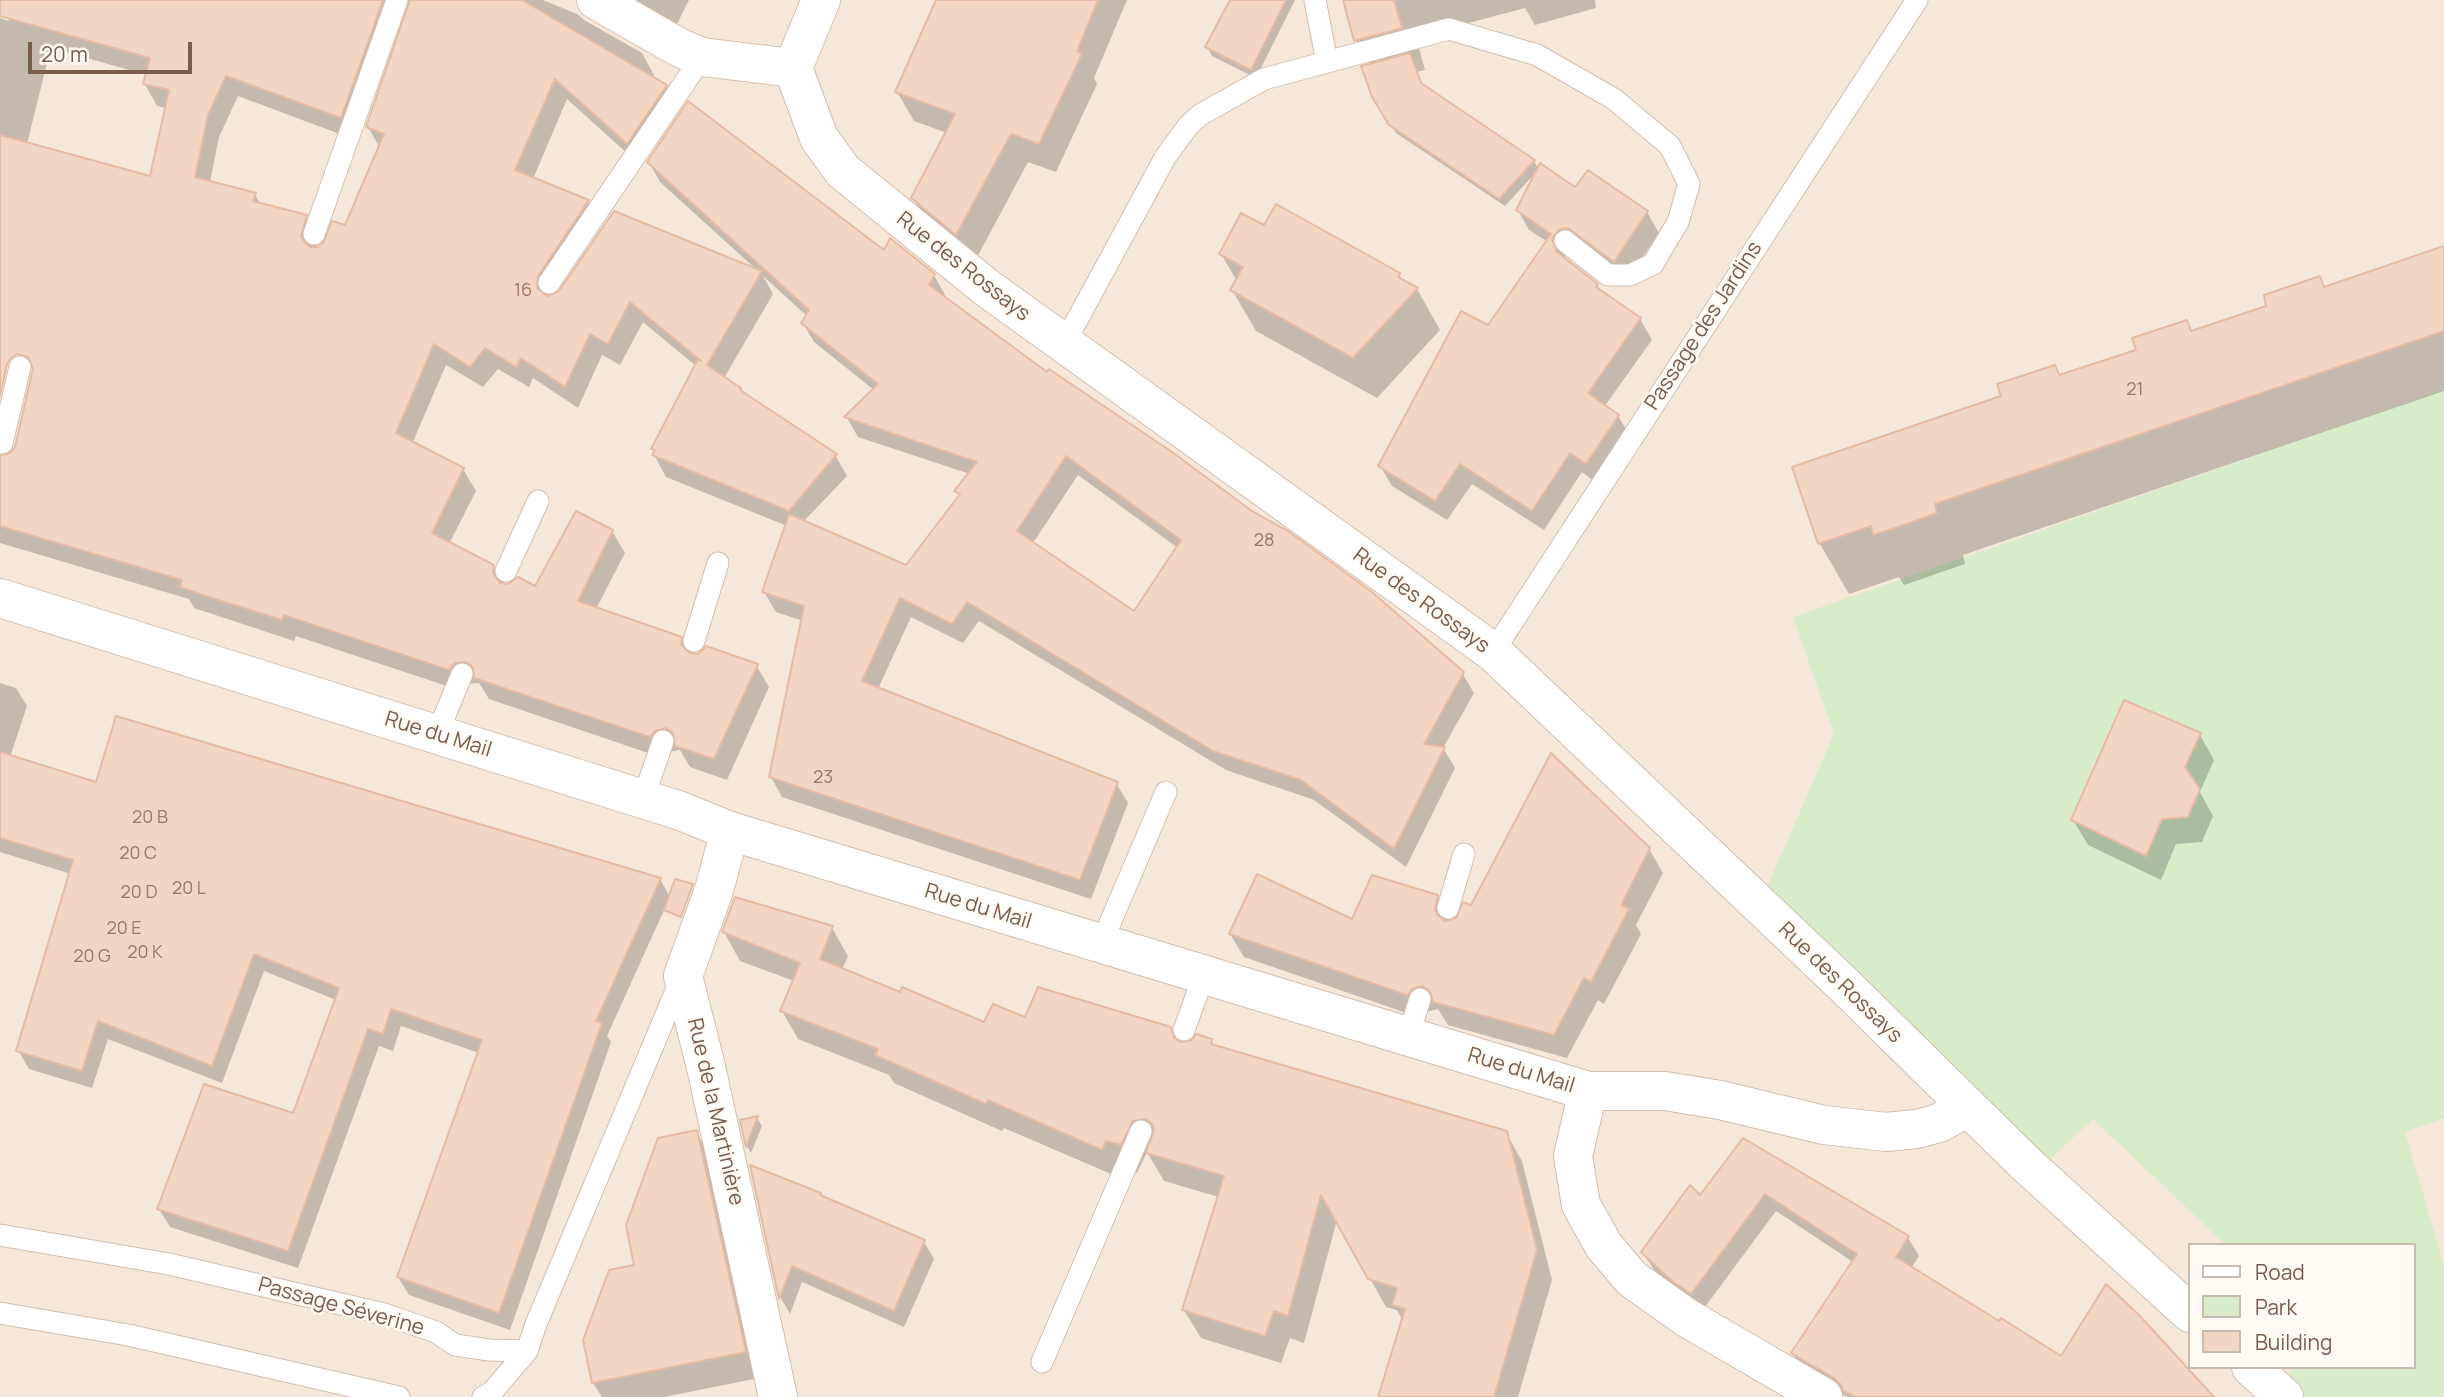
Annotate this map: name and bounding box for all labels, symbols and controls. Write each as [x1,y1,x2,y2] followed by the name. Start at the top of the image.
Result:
[32,28,196,72] scale bar
[41,40,88,68] text: 20 m
[891,207,1035,327] street label: Rue des Rossays
[1640,237,1768,415] street label: Passage des Jardins
[514,280,532,302] house number: 16
[2126,379,2144,401] house number: 21
[1254,530,1274,552] house number: 28
[1348,543,1494,659] street label: Rue des Rossays
[382,707,494,763] street label: Rue du Mail
[813,767,833,789] house number: 23
[132,807,168,829] house number: 20 B
[119,843,157,865] house number: 20 C
[172,878,206,900] house number: 20 L
[922,879,1034,935] street label: Rue du Mail
[121,882,157,904] house number: 20 D
[1773,917,1907,1049] street label: Rue des Rossays
[106,918,142,940] house number: 20 E
[127,942,163,964] house number: 20 K
[73,946,111,968] house number: 20 G
[681,1016,749,1208] street label: Rue de la Martinière
[1465,1043,1577,1099] street label: Rue du Mail
[2188,1243,2416,1369] legend
[2255,1258,2305,1286] text: Road
[255,1273,427,1341] street label: Passage Séverine
[2255,1293,2297,1321] text: Park
[2255,1328,2332,1356] text: Building

